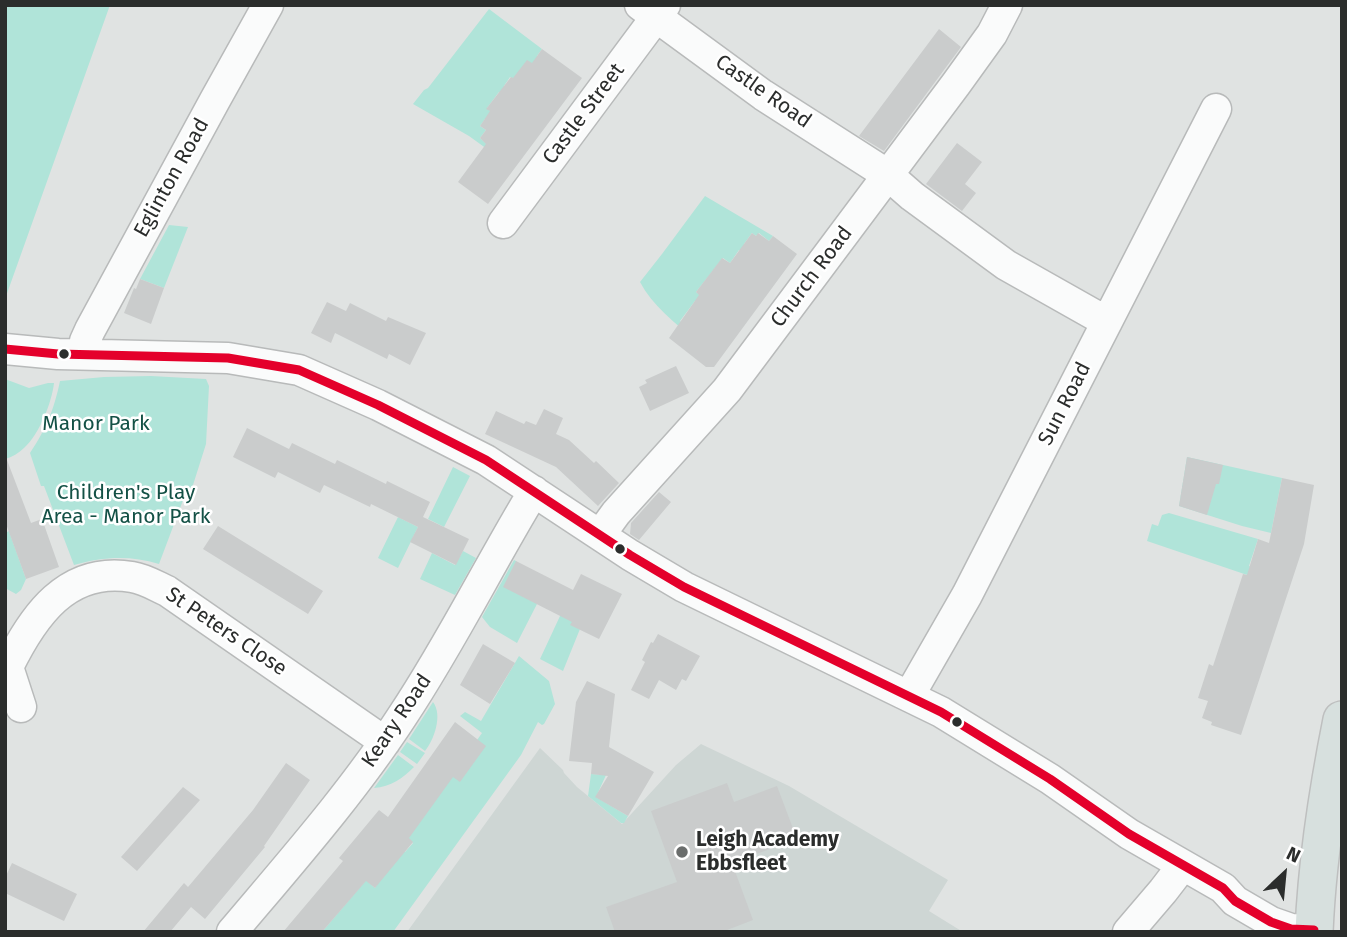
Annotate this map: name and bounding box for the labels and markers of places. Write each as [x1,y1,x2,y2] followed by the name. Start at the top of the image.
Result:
[57,347,71,361] unlabelled marker
[613,542,627,556] unlabelled marker
[950,715,964,729] unlabelled marker
[696,827,839,877] place label: Leigh Academy Ebbsfleet
[674,844,690,860] marker: Leigh Academy Ebbsfleet

